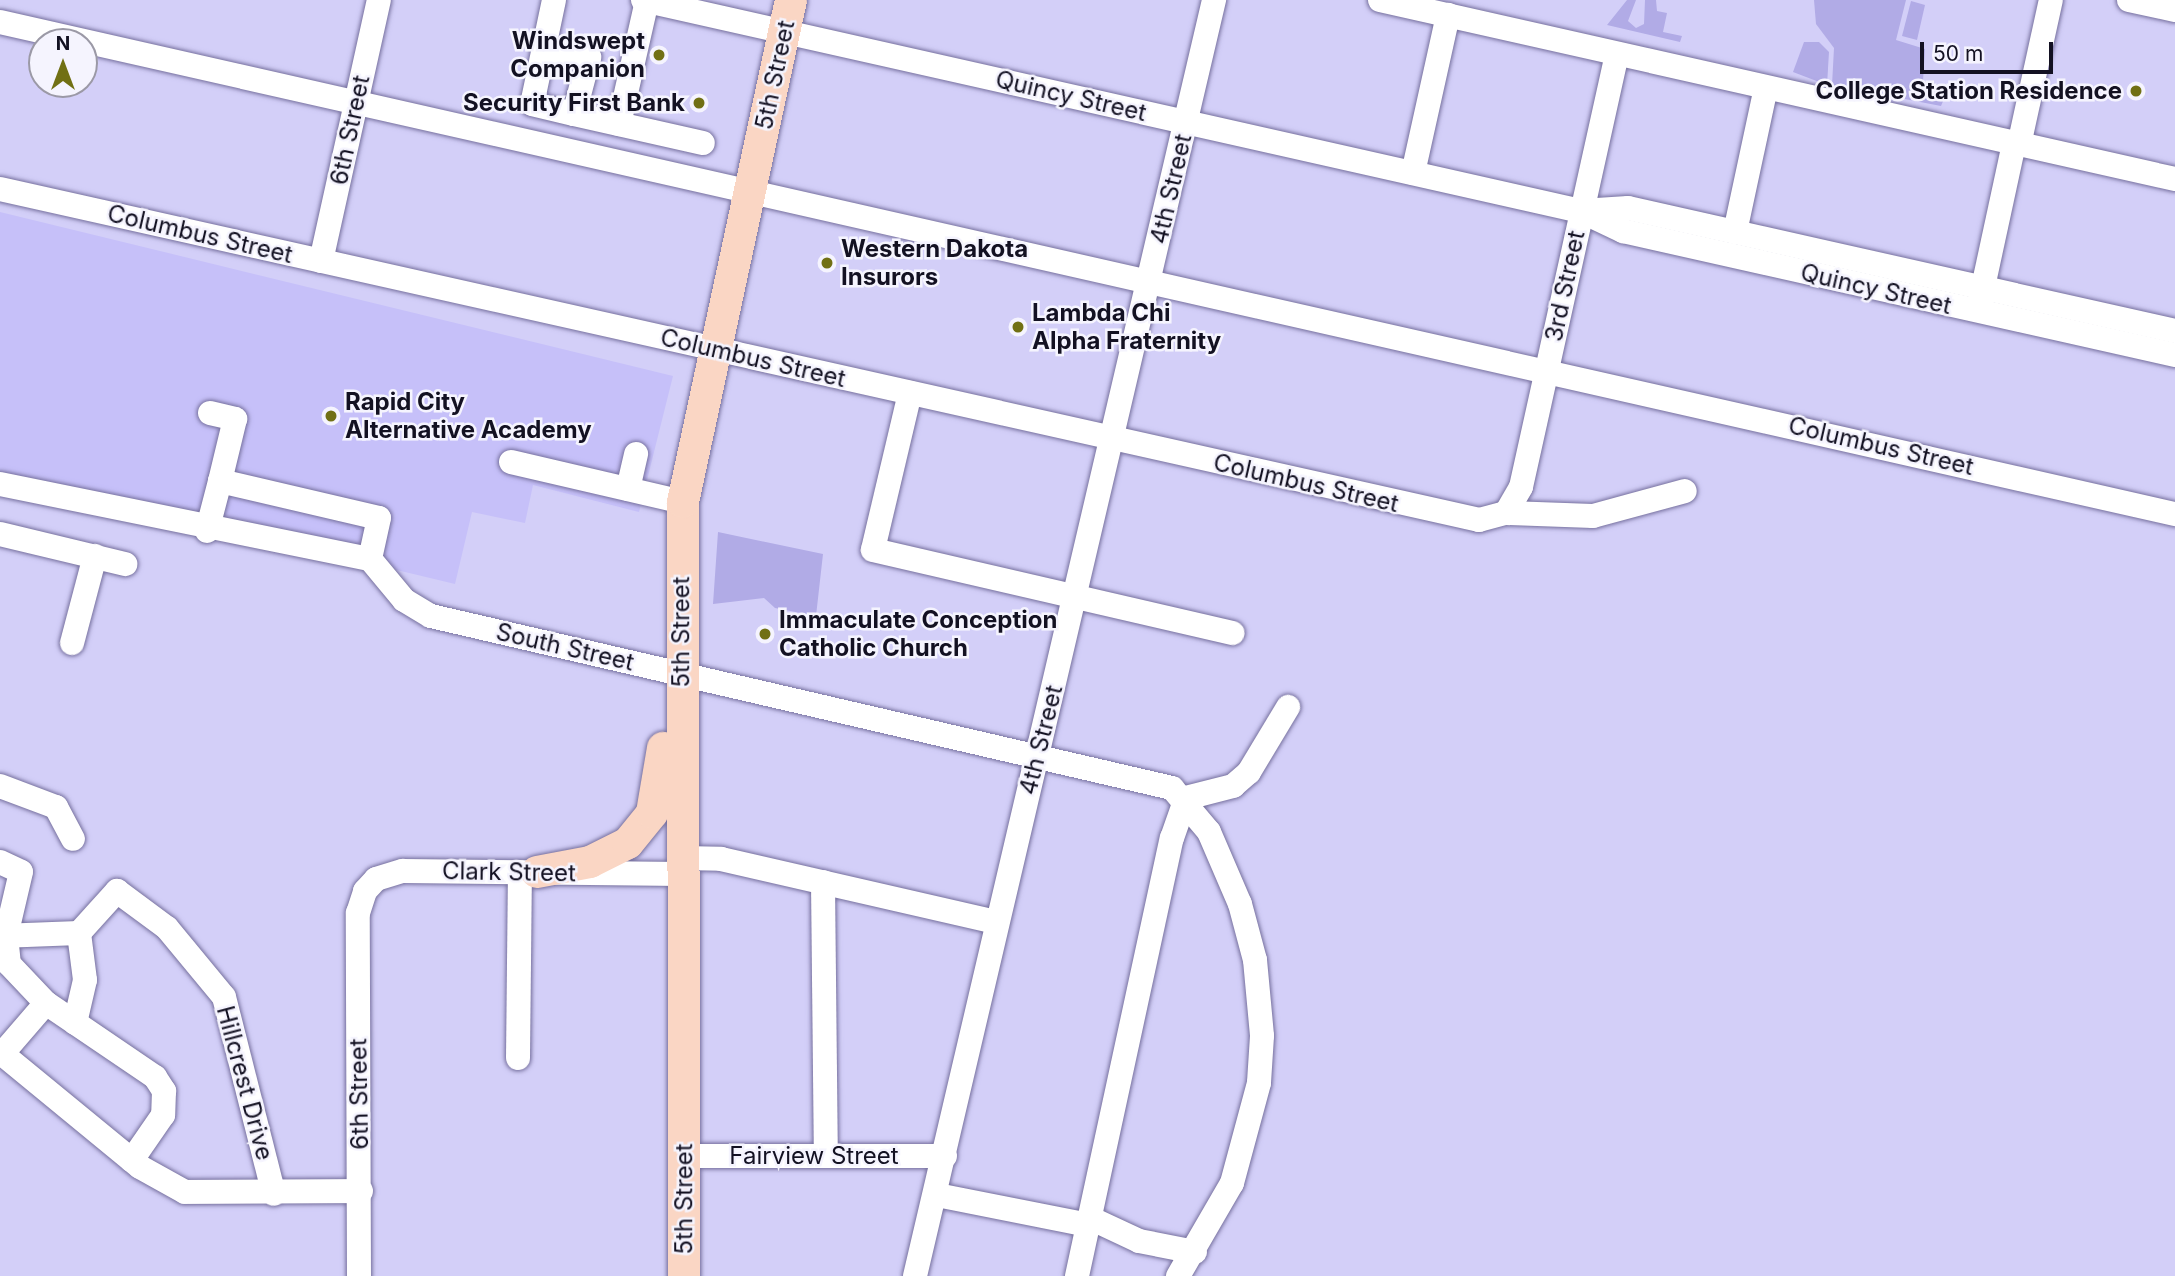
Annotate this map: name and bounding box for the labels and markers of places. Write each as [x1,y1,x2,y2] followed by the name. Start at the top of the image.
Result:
[510,27,645,83] place label: Windswept Companion
[651,47,667,63] marker: Windswept Companion
[1815,77,2122,105] place label: College Station Residence
[2128,83,2144,99] marker: College Station Residence
[463,89,685,117] place label: Security First Bank
[691,95,707,111] marker: Security First Bank
[841,235,1028,291] place label: Western Dakota Insurors
[819,255,835,271] marker: Western Dakota Insurors
[1032,299,1221,355] place label: Lambda Chi Alpha Fraternity
[1010,319,1026,335] marker: Lambda Chi Alpha Fraternity
[345,388,592,444] place label: Rapid City Alternative Academy
[323,408,339,424] marker: Rapid City Alternative Academy
[779,606,1057,662] place label: Immaculate Conception Catholic Church
[757,626,773,642] marker: Immaculate Conception Catholic Church

